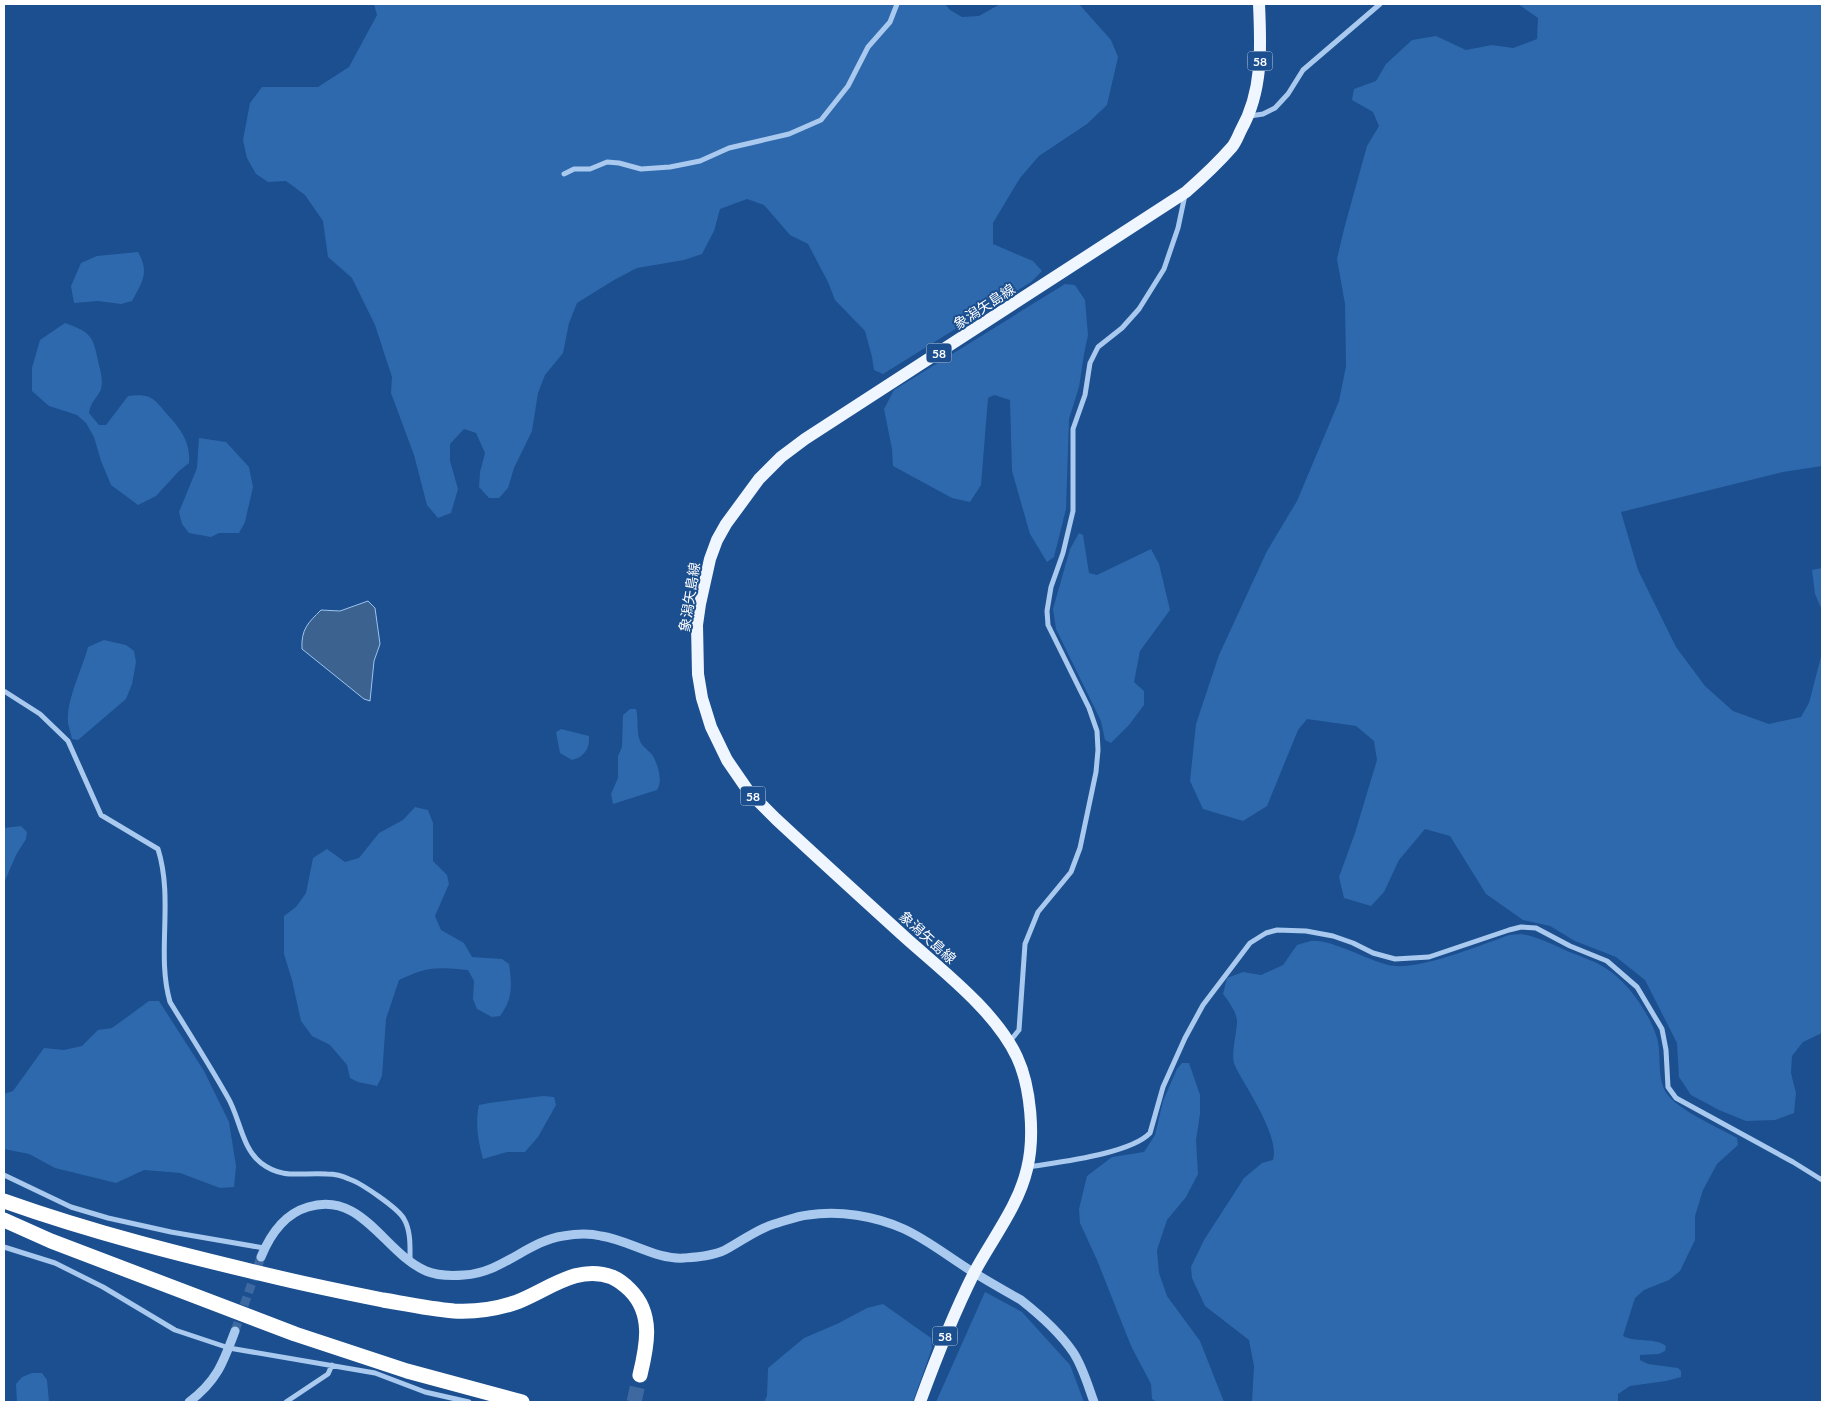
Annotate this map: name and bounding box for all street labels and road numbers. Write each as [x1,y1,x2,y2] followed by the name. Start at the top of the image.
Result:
[1248,51,1272,70] road number: 58
[950,280,1018,332] street label: 象潟矢島線
[926,343,952,362] road number: 58
[675,561,703,633] street label: 象潟矢島線
[740,786,766,806] road number: 58
[896,907,960,967] street label: 象潟矢島線
[932,1326,958,1345] road number: 58

